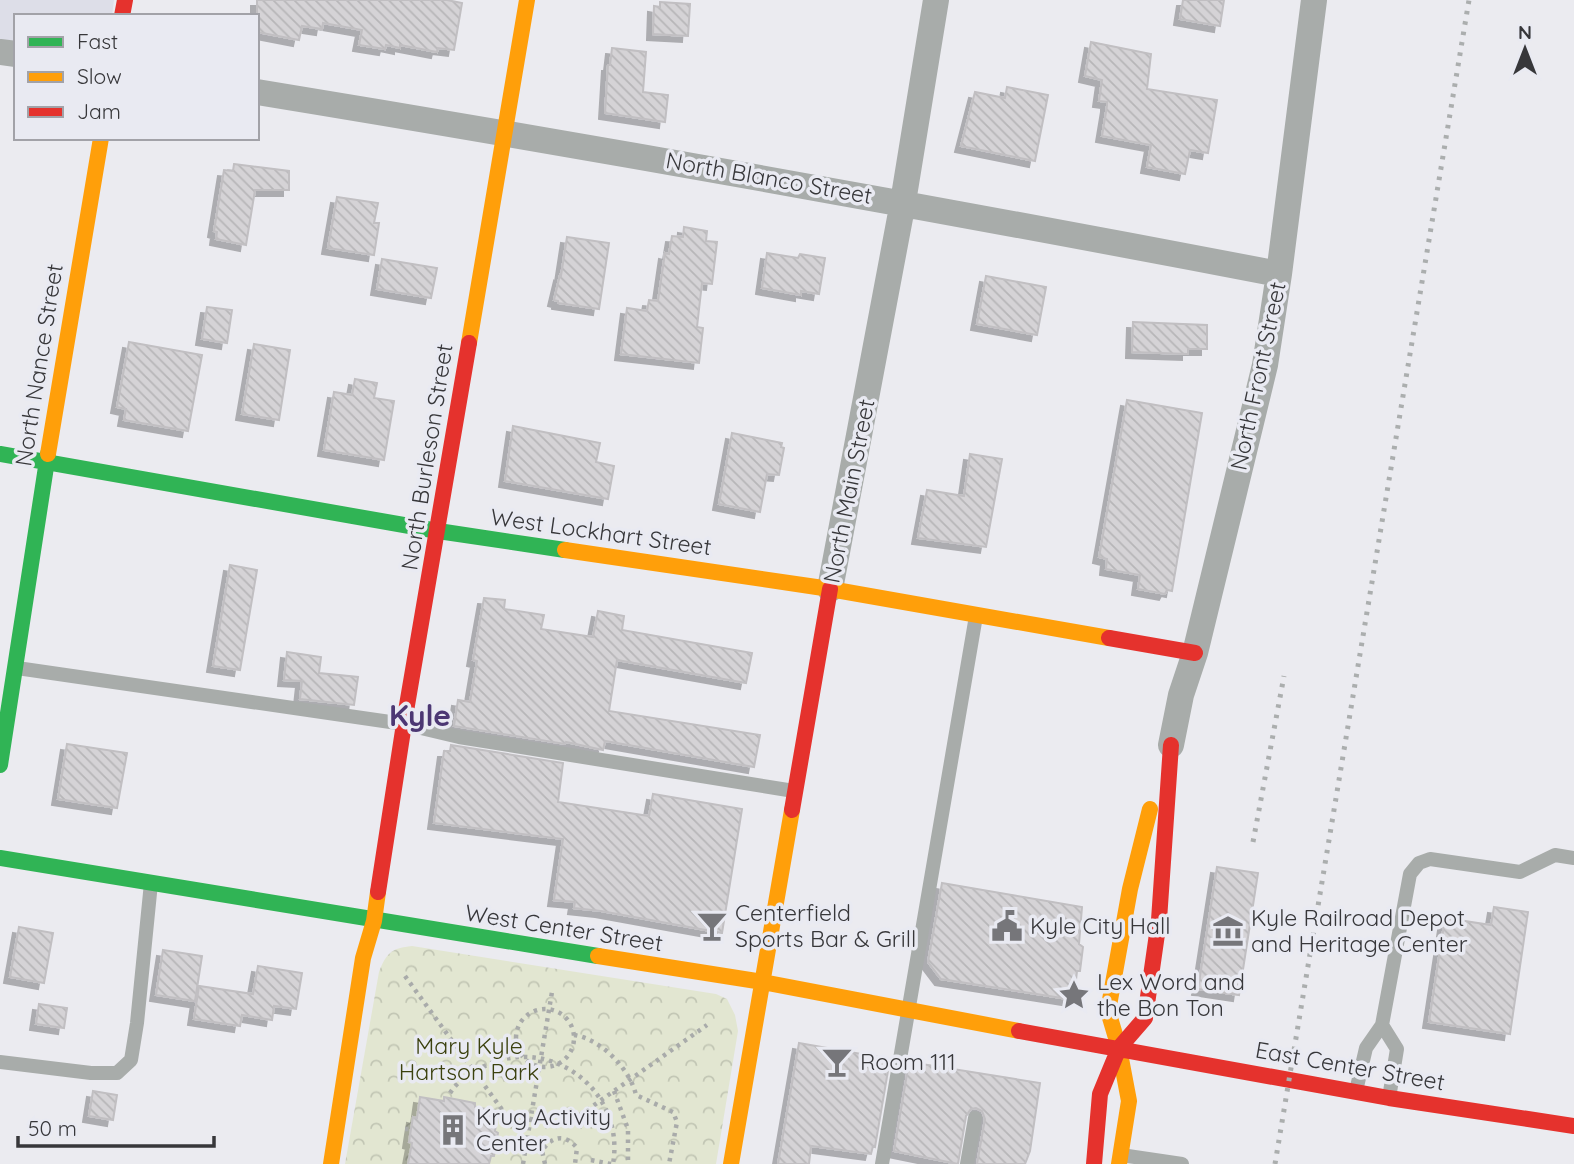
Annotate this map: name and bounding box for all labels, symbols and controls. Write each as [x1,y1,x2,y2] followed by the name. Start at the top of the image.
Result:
[14,14,259,140] legend
[1490,14,1560,84] north arrow
[1518,20,1532,44] text: N
[77,28,118,54] text: Fast
[77,63,122,89] text: Slow
[77,98,121,124] text: Jam
[664,145,875,210] street label: North Blanco Street
[8,261,69,468] street label: North Nance Street
[1223,279,1292,473] street label: North Front Street
[394,342,459,572] street label: North Burleson Street
[816,396,881,585] street label: North Main Street
[489,502,714,561] street label: West Lockhart Street
[389,696,451,734] district label: Kyle
[463,898,665,957] street label: West Center Street
[735,898,916,953] place label: Centerfield Sports Bar & Grill
[1251,903,1468,958] place label: Kyle Railroad Depot and Heritage Center
[695,909,729,943] bar icon: Centerfield Sports Bar & Grill
[990,909,1024,943] public building icon: Kyle City Hall
[1030,911,1171,940] place label: Kyle City Hall
[1211,914,1245,948] museum icon: Kyle Railroad Depot and Heritage Center
[1097,967,1245,1022] place label: Lex Word and the Bon Ton
[1057,978,1091,1012] place icon: Lex Word and the Bon Ton
[399,1031,539,1086] park label: Mary Kyle Hartson Park
[1253,1035,1447,1096] street label: East Center Street
[820,1045,854,1079] bar icon: Room 111
[860,1047,956,1076] place label: Room 111
[476,1102,611,1157] place label: Krug Activity Center
[18,1104,214,1148] scale bar
[436,1113,470,1147] building icon: Krug Activity Center
[28,1115,77,1141] text: 50 m

